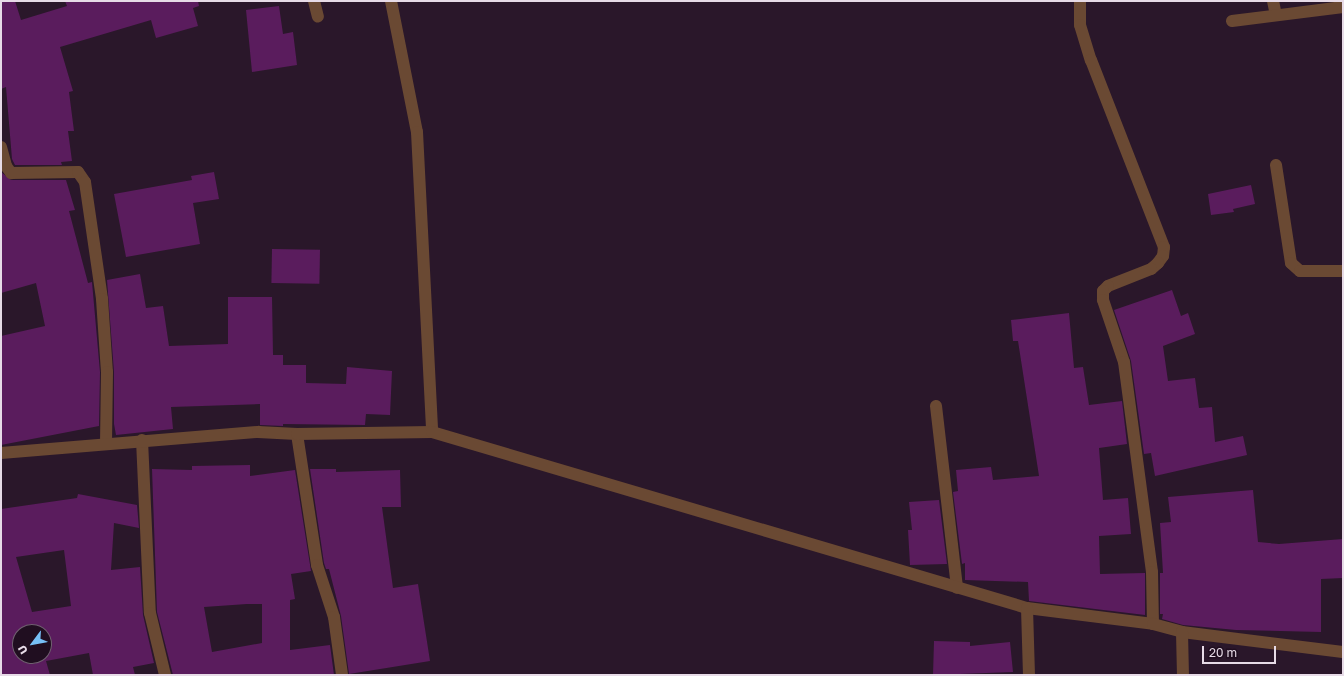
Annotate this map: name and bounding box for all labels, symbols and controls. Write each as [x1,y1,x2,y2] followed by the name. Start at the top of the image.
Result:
[12,624,52,664] north arrow
[1204,638,1278,664] scale bar
[15,643,30,657] text: U
[1209,645,1237,660] text: 20 m

